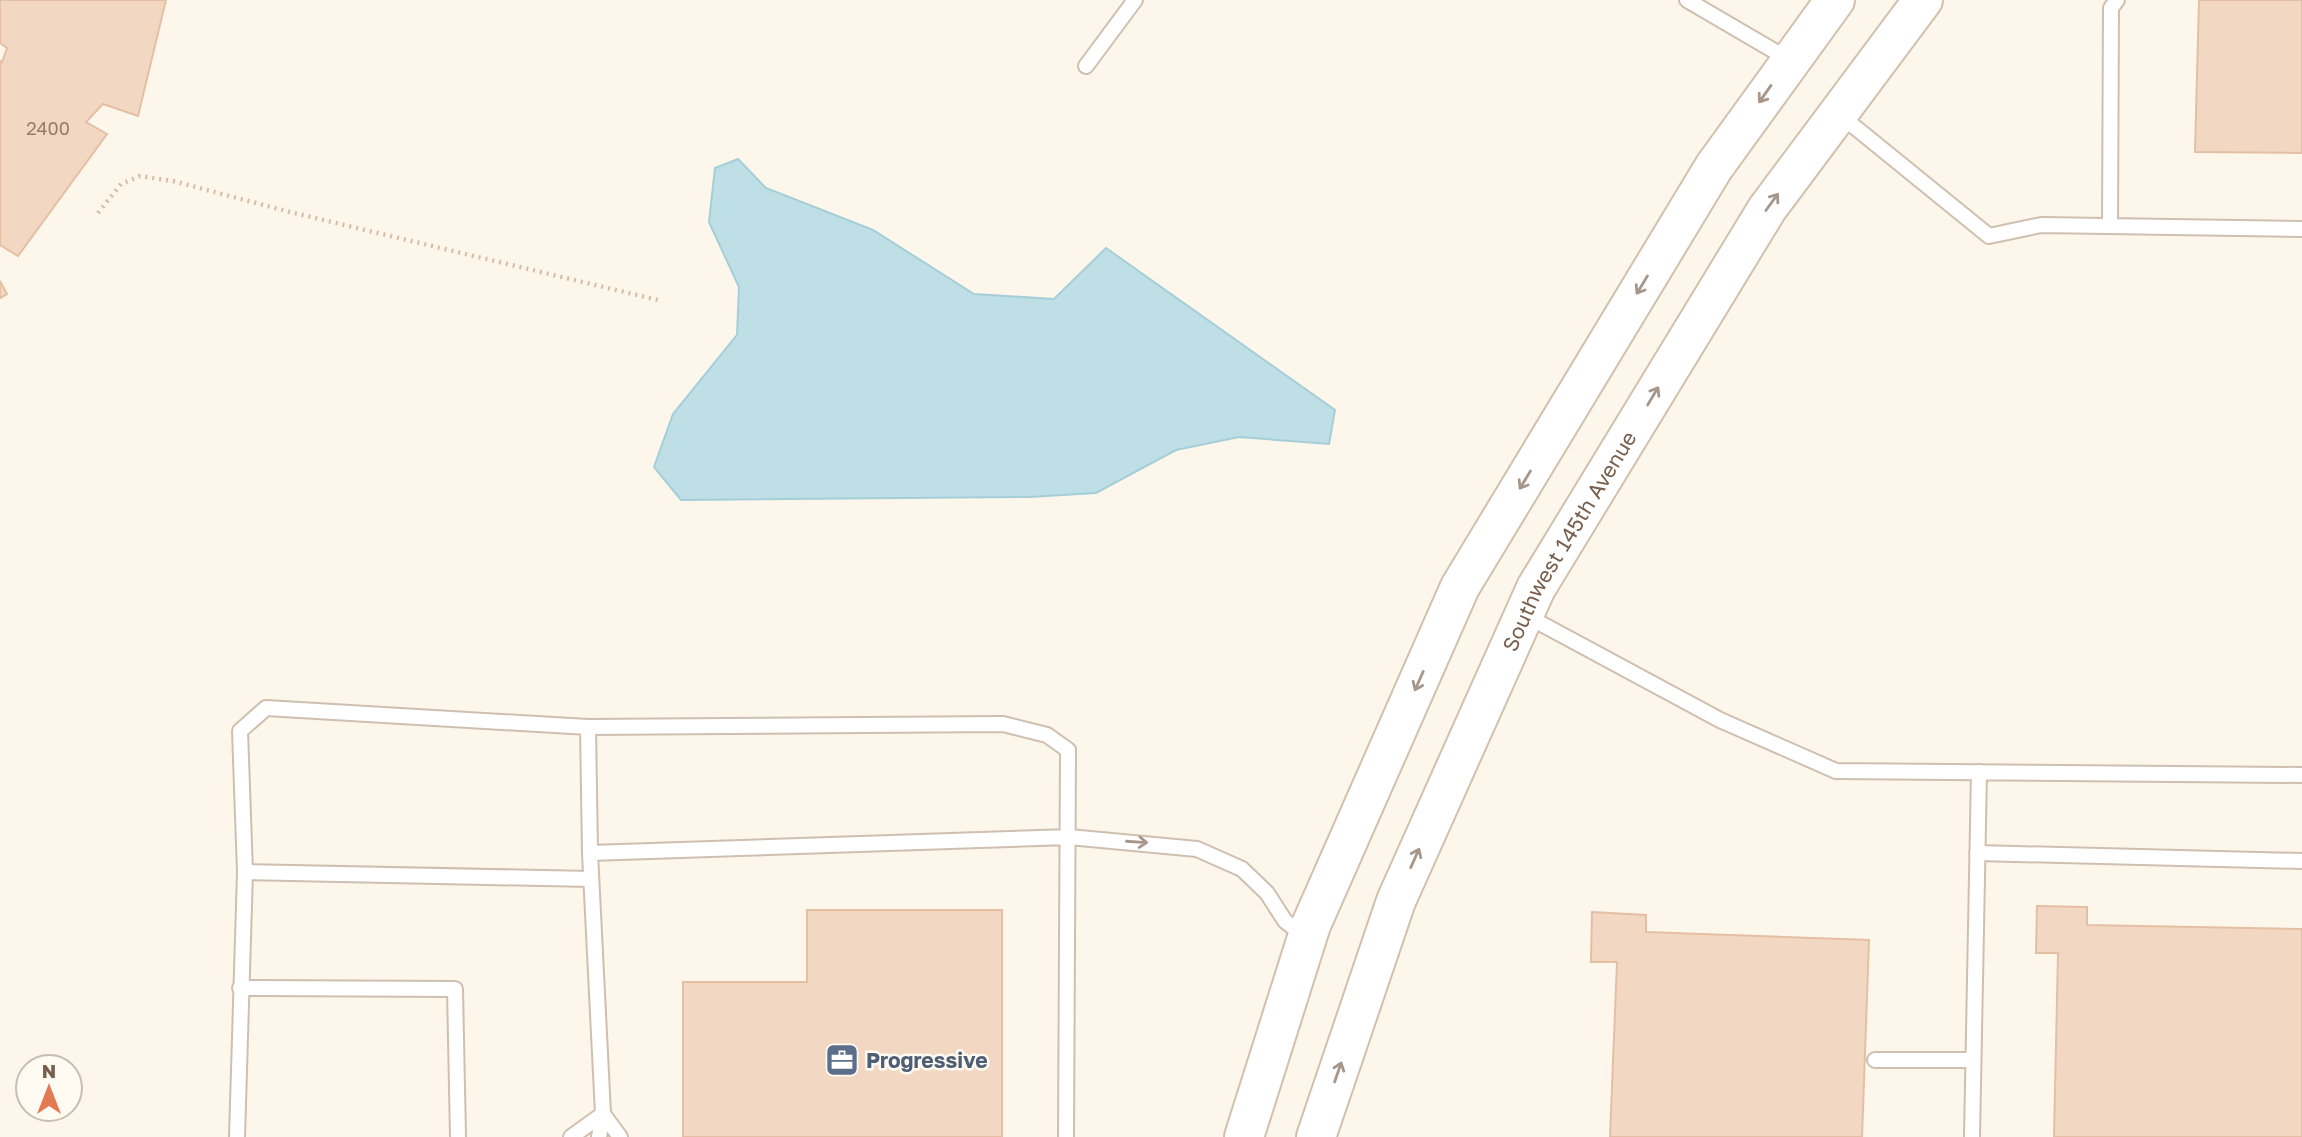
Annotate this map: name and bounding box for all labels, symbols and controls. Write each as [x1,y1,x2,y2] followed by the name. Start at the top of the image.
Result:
[1758,84,1772,103] one-way arrow
[26,117,70,139] house number: 2400
[1765,193,1779,212] one-way arrow
[1635,275,1649,295] one-way arrow
[1646,386,1660,406] one-way arrow
[1496,426,1642,655] street label: Southwest 145th Avenue
[1518,470,1532,490] one-way arrow
[1412,670,1425,691] one-way arrow
[1125,836,1148,849] one-way arrow
[1409,848,1422,870] one-way arrow
[823,1041,861,1079] office icon: Progressive
[866,1047,988,1073] place label: Progressive
[14,1053,84,1123] north arrow
[42,1059,56,1082] text: N
[1333,1062,1345,1084] one-way arrow

